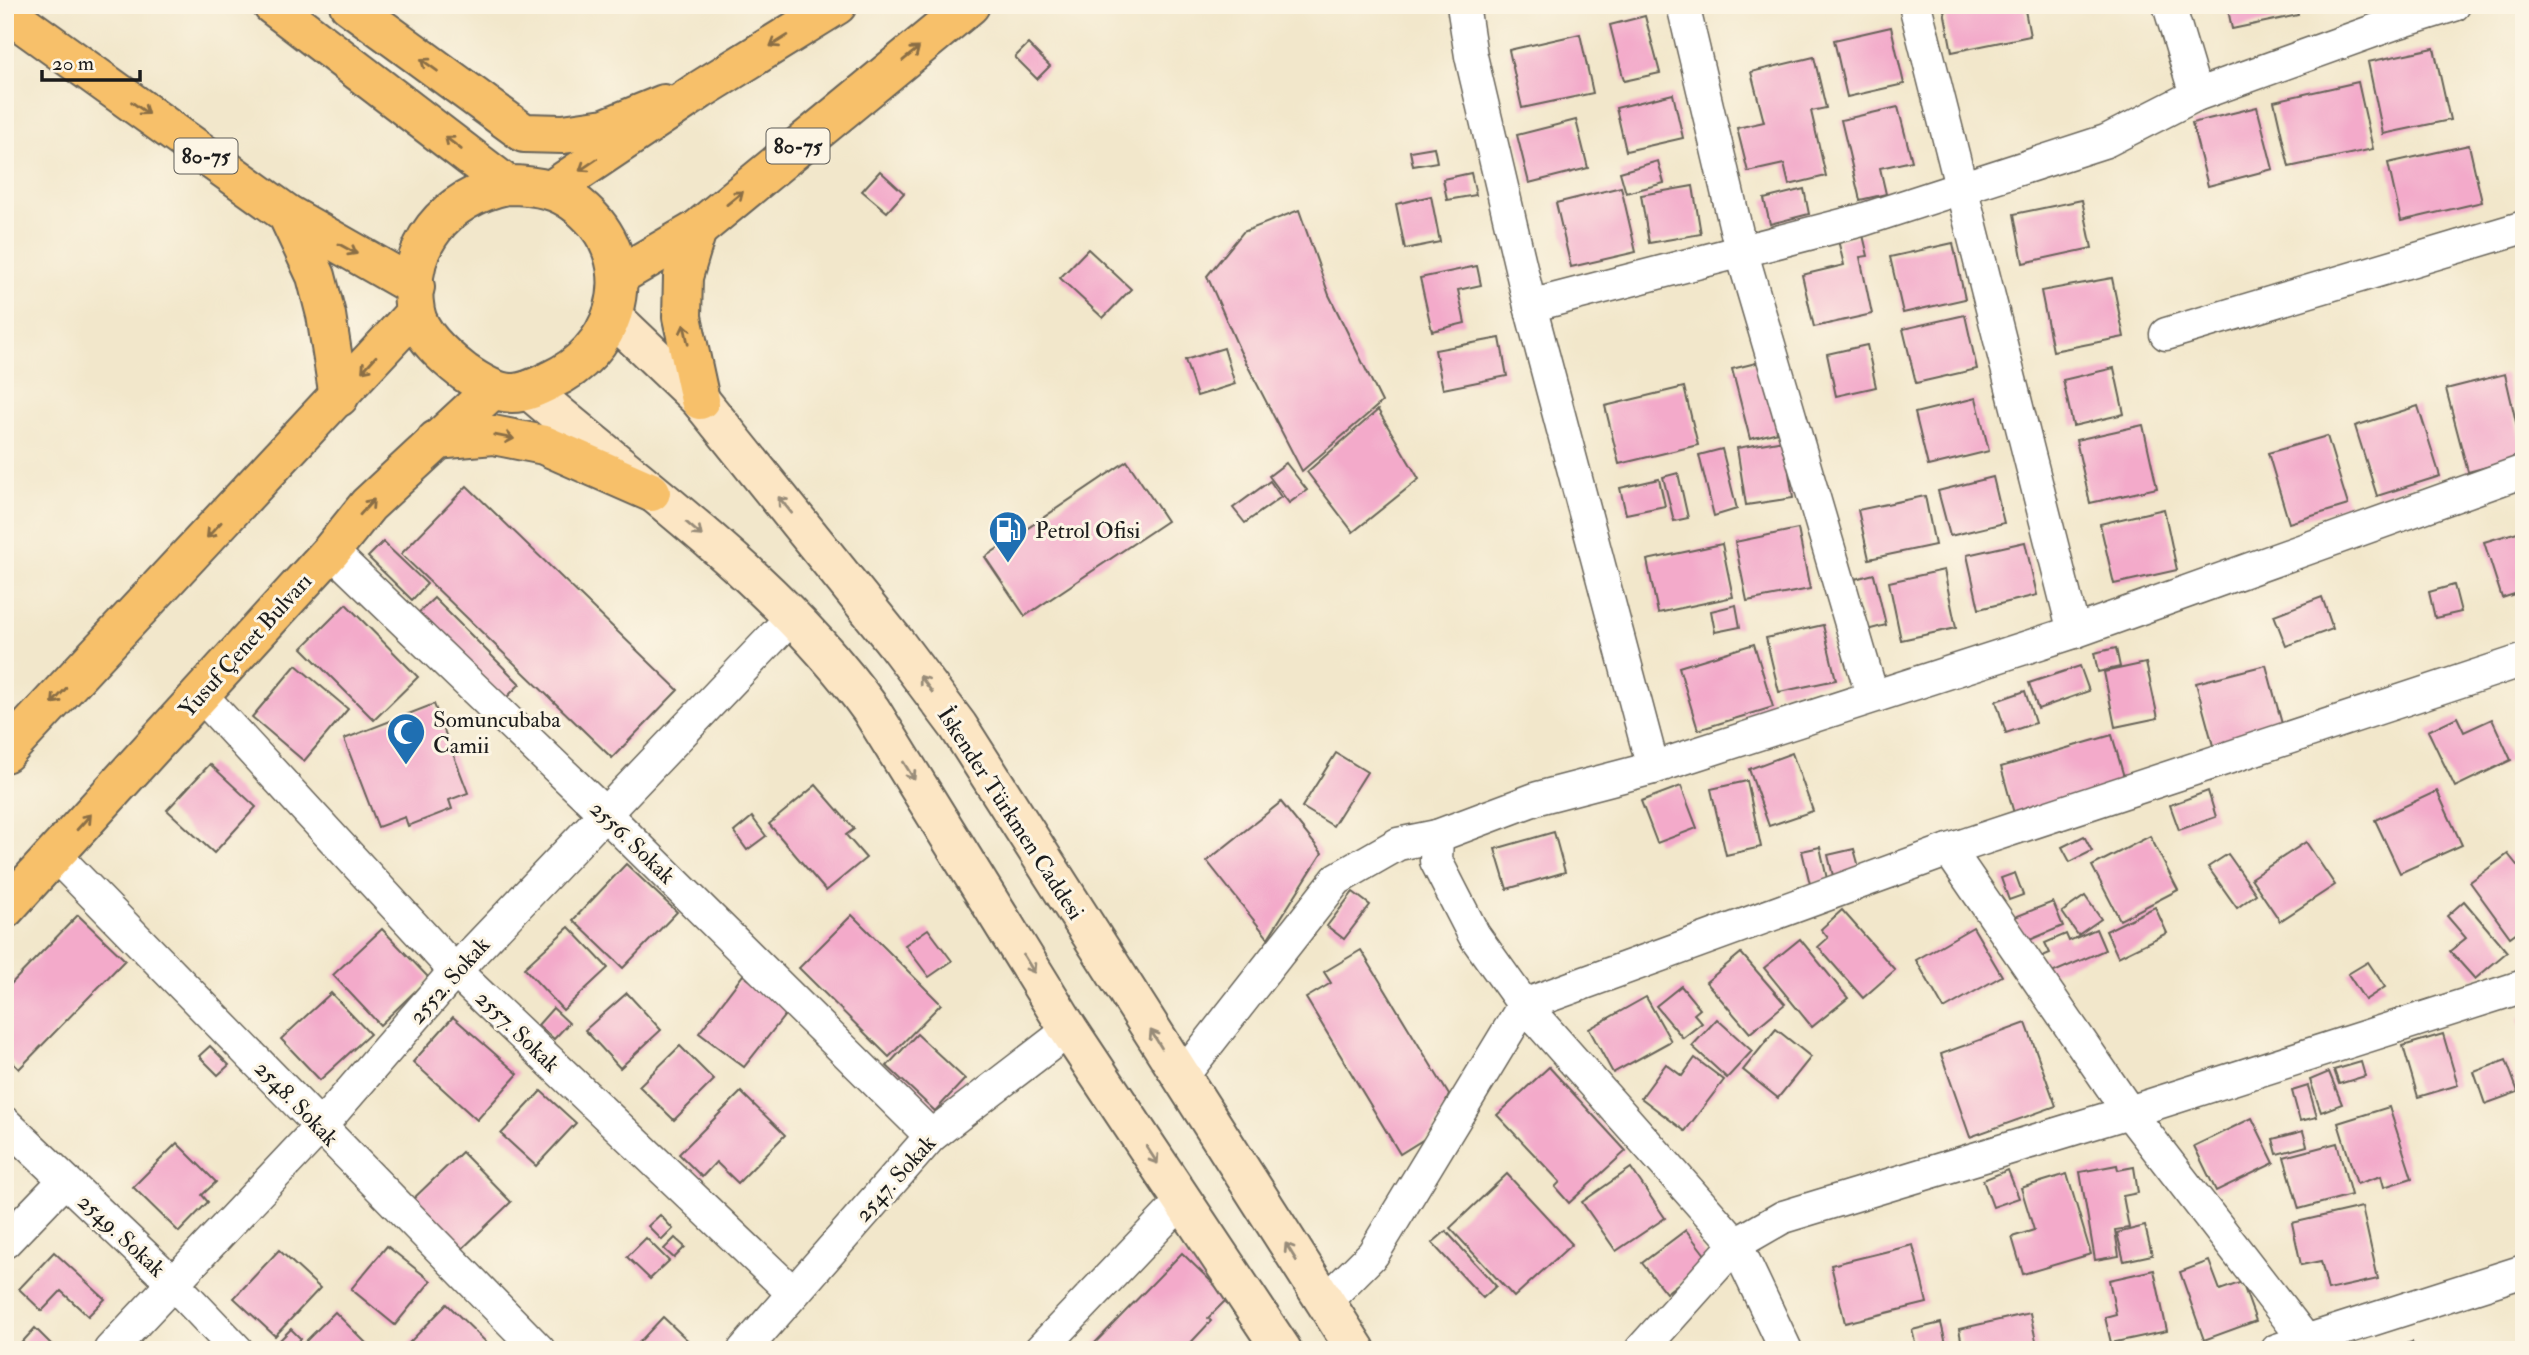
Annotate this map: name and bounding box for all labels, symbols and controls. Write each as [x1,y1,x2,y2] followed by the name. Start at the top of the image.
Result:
[769,34,789,48] one-way arrow
[42,38,140,82] scale bar
[902,46,920,61] one-way arrow
[52,50,94,77] text: 20 m
[420,57,439,72] one-way arrow
[130,101,149,115] one-way arrow
[766,128,830,164] road number: 80-75
[444,135,463,150] one-way arrow
[174,138,238,174] road number: 80-75
[579,158,598,172] one-way arrow
[726,190,744,206] one-way arrow
[338,242,358,256] one-way arrow
[678,323,692,346] one-way arrow
[361,355,378,372] one-way arrow
[492,431,515,444] one-way arrow
[777,497,793,515] one-way arrow
[359,498,375,516] one-way arrow
[987,509,1029,564] fuel station icon: Petrol Ofisi
[1035,516,1141,545] place label: Petrol Ofisi
[205,521,222,538] one-way arrow
[685,521,703,537] one-way arrow
[173,567,318,724] street label: Yusuf Çenet Bulvarı
[919,675,933,694] one-way arrow
[50,687,67,704] one-way arrow
[931,701,1090,925] street label: İskender Türkmen Caddesi
[433,705,561,760] place label: Somuncubaba Camii
[385,711,427,766] mosque icon: Somuncubaba Camii
[902,760,916,780] one-way arrow
[584,795,681,890] street label: 2556. Sokak
[76,813,92,831] one-way arrow
[403,931,496,1030] street label: 2552. Sokak
[1021,954,1036,973] one-way arrow
[469,984,566,1079] street label: 2557. Sokak
[1149,1030,1164,1049] one-way arrow
[248,1054,345,1153] street label: 2548. Sokak
[849,1129,942,1228] street label: 2547. Sokak
[1145,1145,1159,1164] one-way arrow
[72,1187,172,1283] street label: 2549. Sokak
[1284,1242,1298,1262] one-way arrow

